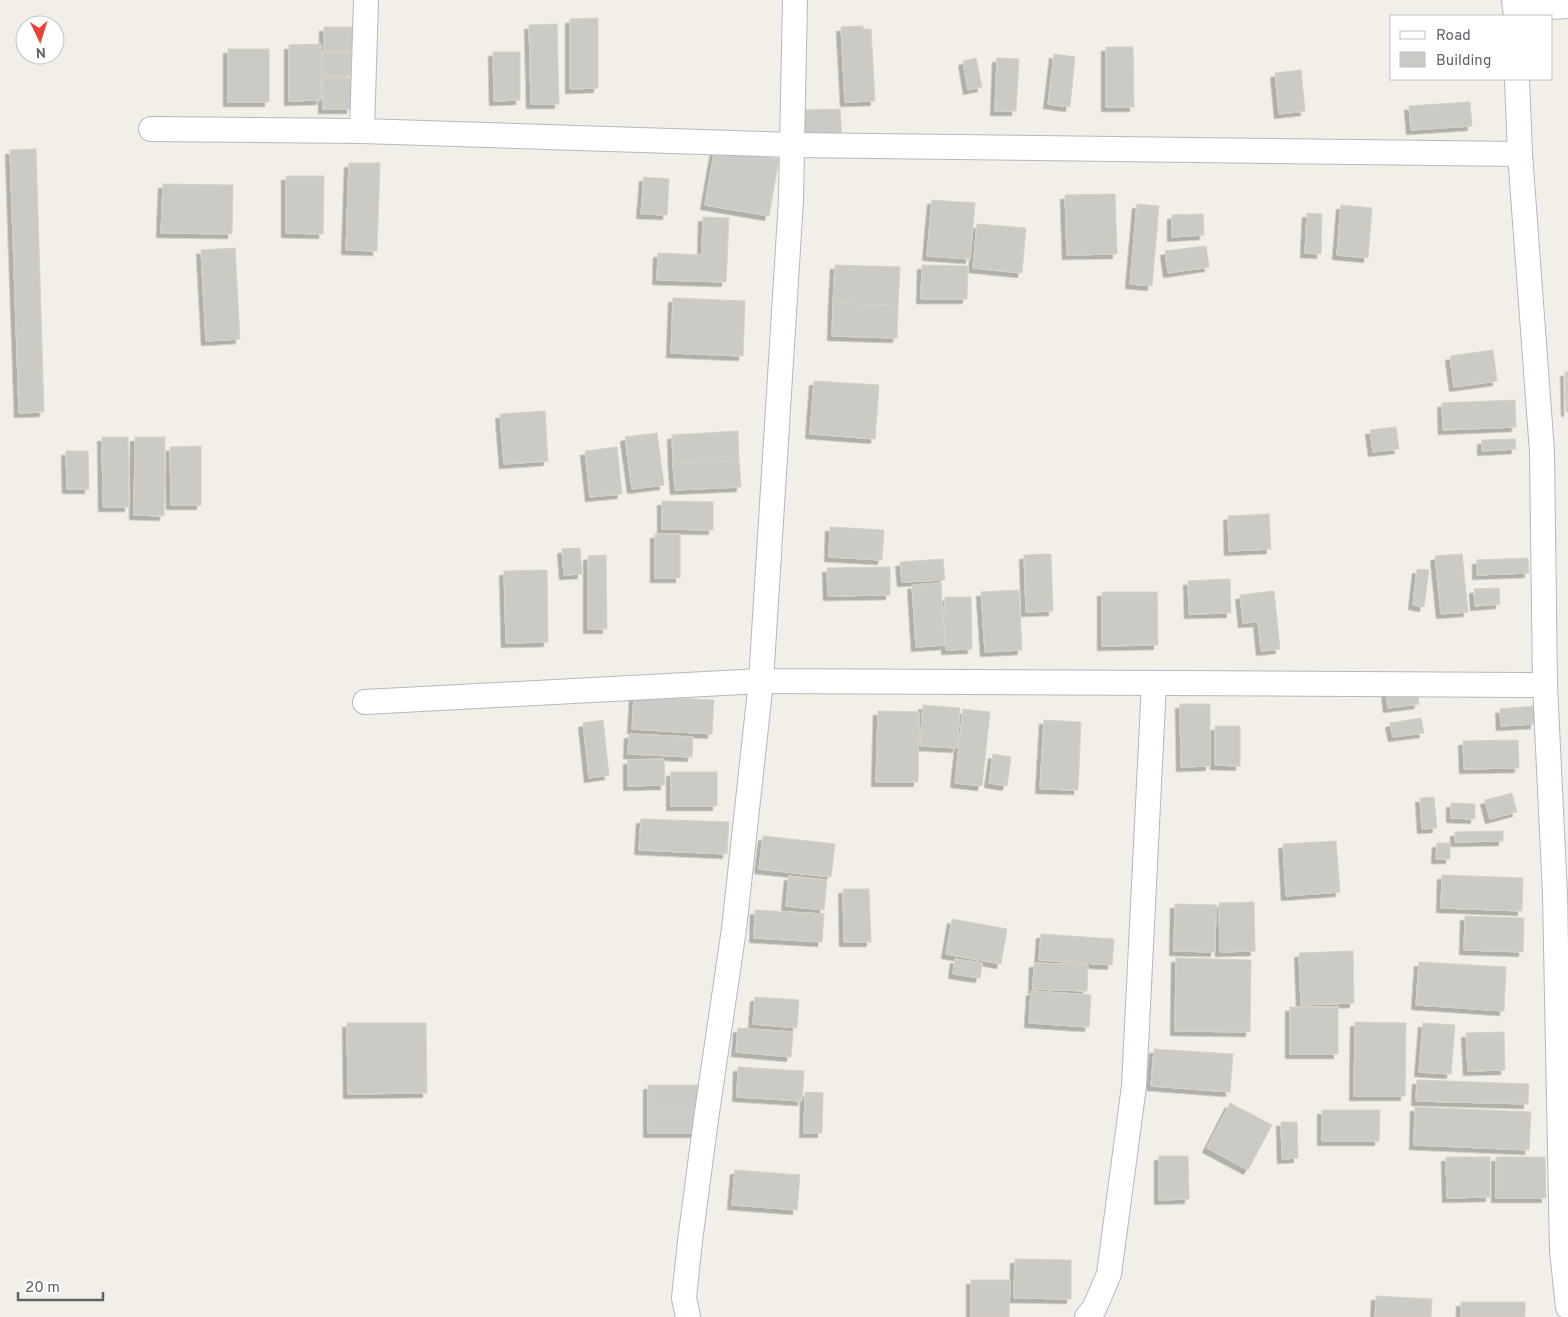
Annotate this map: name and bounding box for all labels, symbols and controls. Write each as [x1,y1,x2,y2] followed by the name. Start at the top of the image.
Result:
[15,15,65,65] north arrow
[1390,15,1553,80] legend
[1436,27,1471,46] text: Road
[35,43,46,60] text: N
[1436,52,1491,71] text: Building
[18,1270,102,1302] scale bar
[25,1279,60,1298] text: 20 m

